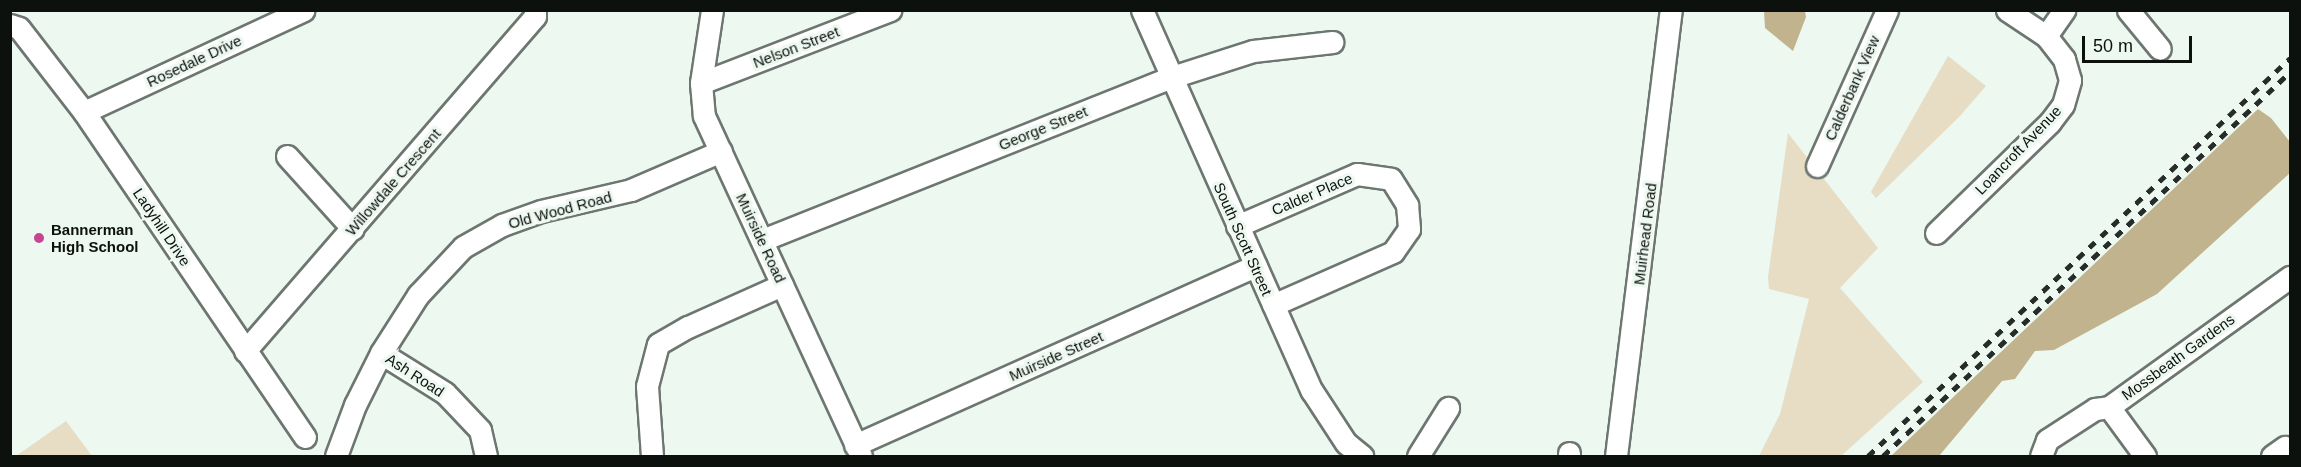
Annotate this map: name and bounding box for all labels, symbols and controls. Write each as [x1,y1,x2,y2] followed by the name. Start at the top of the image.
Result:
[750,22,842,72] street label: Nelson Street
[2085,24,2194,62] scale bar
[144,31,244,91] street label: Rosedale Drive
[1821,33,1883,143] street label: Calderbank View
[2093,36,2133,56] text: 50 m
[996,102,1090,154] street label: George Street
[1971,102,2065,198] street label: Loancroft Avenue
[342,125,444,239] street label: Willowdale Crescent
[1269,169,1355,219] street label: Calder Place
[1210,180,1276,298] street label: South Scott Street
[1630,182,1660,286] street label: Muirhead Road
[129,185,195,269] street label: Ladyhill Drive
[506,188,614,232] street label: Old Wood Road
[732,190,790,286] street label: Muirside Road
[51,220,138,255] place label: Bannerman High School
[32,231,46,245] marker: Bannerman High School
[2118,310,2238,404] street label: Mossbeath Gardens
[1006,327,1106,385] street label: Muirside Street
[382,350,448,400] street label: Ash Road

